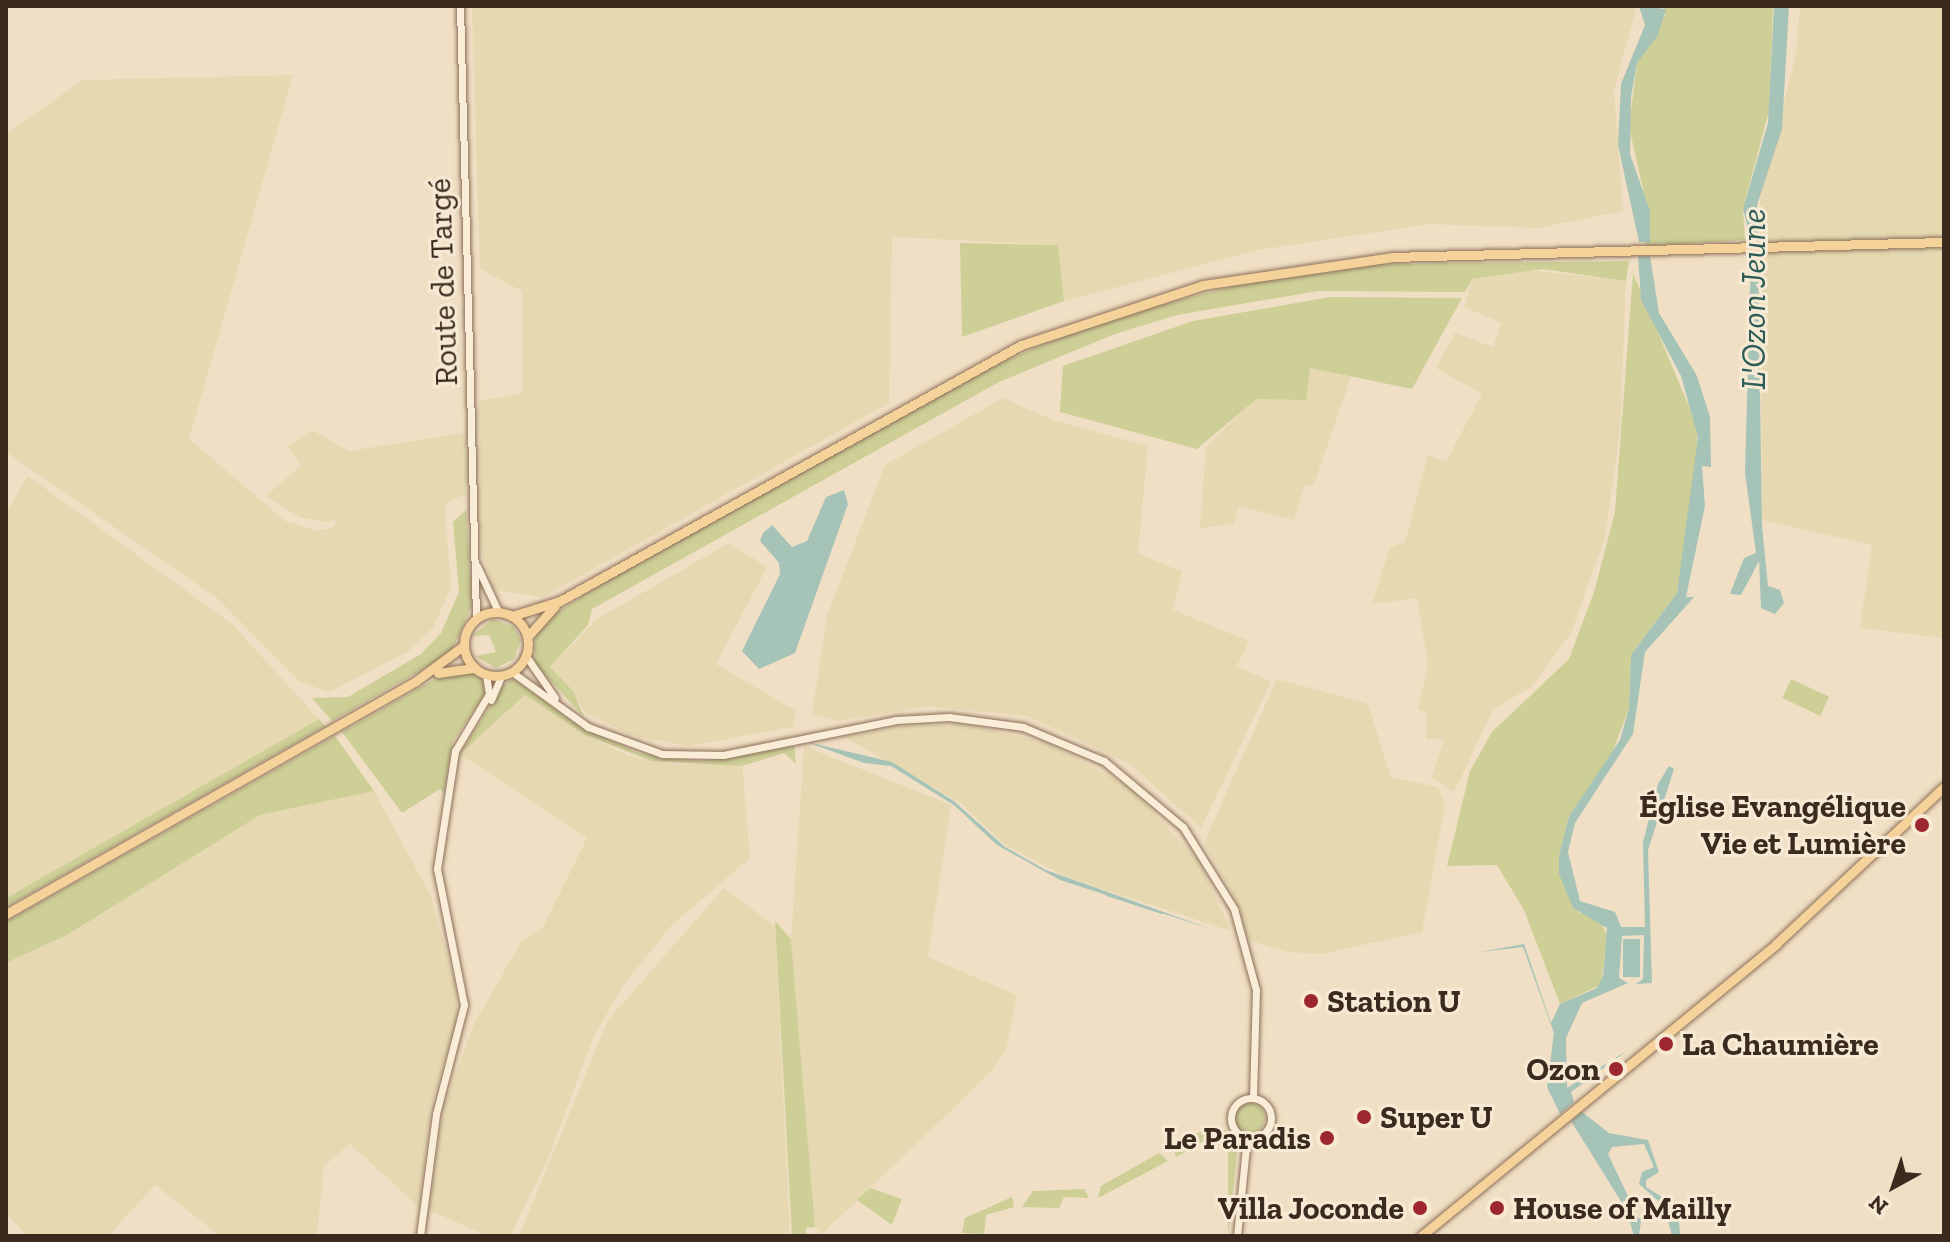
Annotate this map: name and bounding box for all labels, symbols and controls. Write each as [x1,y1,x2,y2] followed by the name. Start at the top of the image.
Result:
[420,177,466,387] street label: Route de Targé
[1734,208,1774,390] water label: L'Ozon Jeune
[1639,788,1906,863] place label: Église Evangélique Vie et Lumière
[1913,816,1931,834] marker: Église Evangélique Vie et Lumière
[1327,982,1461,1020] place label: Station U
[1302,992,1320,1010] marker: Station U
[1682,1025,1879,1063] place label: La Chaumière
[1657,1035,1675,1053] marker: La Chaumière
[1526,1050,1600,1088] place label: Ozon
[1607,1060,1625,1078] marker: Ozon
[1380,1098,1493,1136] place label: Super U
[1355,1108,1373,1126] marker: Super U
[1164,1119,1311,1157] place label: Le Paradis
[1318,1129,1336,1147] marker: Le Paradis
[1854,1146,1934,1226] north arrow
[1217,1189,1404,1227] place label: Villa Joconde
[1513,1189,1731,1227] place label: House of Mailly
[1863,1189,1893,1220] text: N
[1411,1199,1429,1217] marker: Villa Joconde
[1488,1199,1506,1217] marker: House of Mailly

